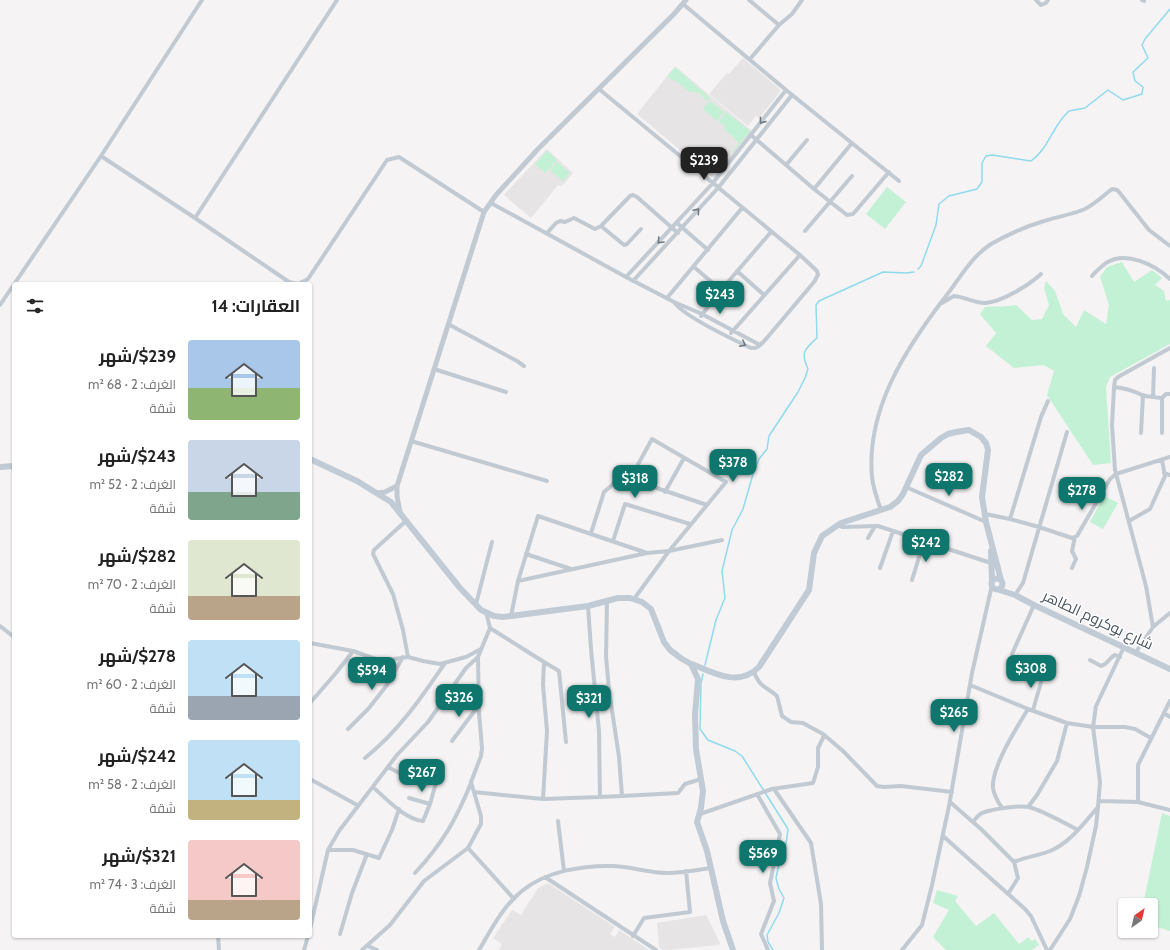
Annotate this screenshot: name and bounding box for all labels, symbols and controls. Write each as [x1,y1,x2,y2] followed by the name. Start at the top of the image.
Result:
[760,116,767,123] one-way arrow
[680,147,728,181] pin: $239
[690,152,718,168] text: $239
[693,208,700,216] one-way arrow
[657,236,665,244] one-way arrow
[696,281,744,315] pin: $243
[705,286,735,302] text: $243
[24,295,46,317] icon: filters
[211,296,300,316] text: العقارات: 14
[739,339,746,347] one-way arrow
[99,346,176,366] text: $239/شهر
[220,356,268,404] icon: home
[88,376,176,392] text: الغرف: 2 · 68 m²
[149,400,176,416] text: شقة
[98,446,176,466] text: $243/شهر
[709,449,757,483] pin: $378
[718,454,748,470] text: $378
[220,456,268,504] icon: home
[925,463,973,497] pin: $282
[611,465,659,499] pin: $318
[934,468,964,484] text: $282
[621,470,649,486] text: $318
[89,476,176,492] text: الغرف: 2 · 52 m²
[1058,477,1106,511] pin: $278
[1068,482,1096,498] text: $278
[149,500,176,516] text: شقة
[902,529,950,563] pin: $242
[911,534,941,550] text: $242
[99,546,176,566] text: $282/شهر
[220,556,268,604] icon: home
[88,576,176,592] text: الغرف: 2 · 70 m²
[1038,586,1156,655] street label: شارع بوكروم الطاهر
[149,600,176,616] text: شقة
[99,646,176,666] text: $278/شهر
[1007,655,1055,689] pin: $308
[220,656,268,704] icon: home
[348,657,396,691] pin: $594
[1015,660,1047,676] text: $308
[357,662,387,678] text: $594
[87,676,176,692] text: الغرف: 2 · 60 m²
[435,684,483,718] pin: $326
[565,685,613,719] pin: $321
[445,689,473,705] text: $326
[576,690,602,706] text: $321
[930,699,978,733] pin: $265
[149,700,176,716] text: شقة
[940,704,968,720] text: $265
[98,746,176,766] text: $242/شهر
[220,756,268,804] icon: home
[398,759,446,793] pin: $267
[408,764,436,780] text: $267
[88,776,176,792] text: الغرف: 2 · 58 m²
[149,800,176,816] text: شقة
[739,840,787,874] pin: $569
[748,845,778,861] text: $569
[102,846,176,866] text: $321/شهر
[220,856,268,904] icon: home
[89,876,176,892] text: الغرف: 3 · 74 m²
[1118,898,1158,938] north arrow
[1118,898,1158,938] map controls
[149,900,176,916] text: شقة

